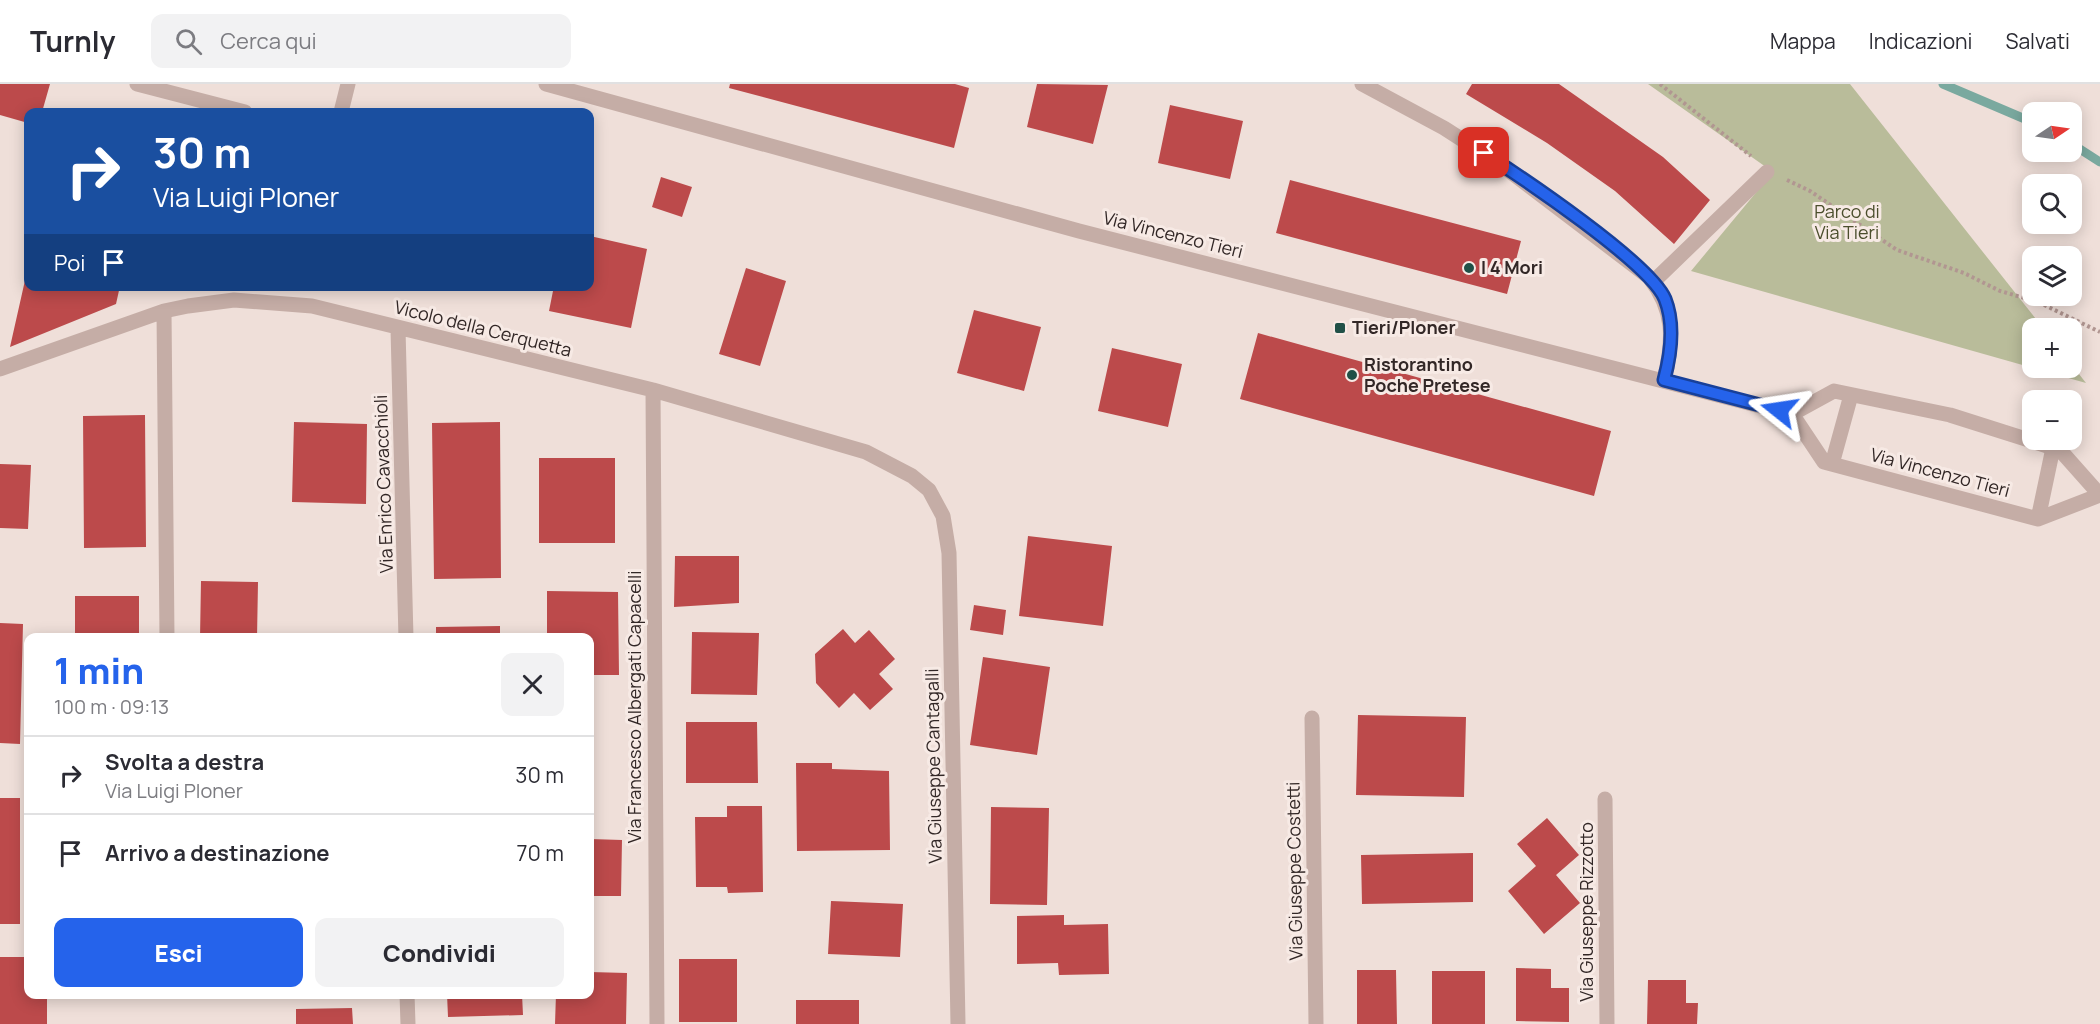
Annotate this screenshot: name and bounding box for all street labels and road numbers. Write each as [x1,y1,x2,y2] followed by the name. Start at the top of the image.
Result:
[1101,205,1246,263] street label: Via Vincenzo Tieri
[392,294,574,362] street label: Vicolo della Cerquetta
[368,394,398,574] street label: Via Enrico Cavacchioli
[1868,442,2013,502] street label: Via Vincenzo Tieri
[622,571,646,843] street label: Via Francesco Albergati Capacelli
[919,668,947,864] street label: Via Giuseppe Cantagalli
[1280,781,1308,961] street label: Via Giuseppe Costetti
[1574,822,1598,1002] street label: Via Giuseppe Rizzotto

